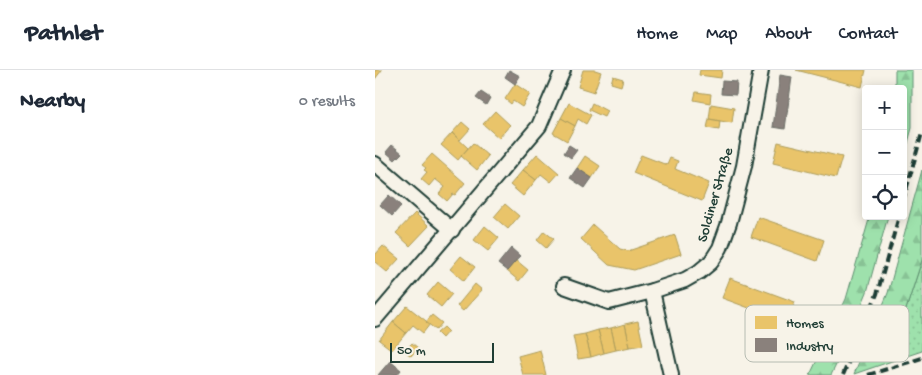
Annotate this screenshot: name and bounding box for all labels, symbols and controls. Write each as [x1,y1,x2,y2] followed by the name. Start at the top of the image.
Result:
[25,20,102,49] text: Pathlet
[636,24,678,45] text: Home
[706,24,737,45] text: Map
[765,24,811,45] text: About
[839,24,897,45] text: Contact
[862,85,907,220] map controls
[862,85,907,130] button: +
[20,90,85,115] text: Nearby
[299,93,355,112] text: 0 results
[862,130,907,175] button: −
[694,145,738,244] street label: Soldiner Straße
[862,175,907,220] button: locate
[745,305,909,362] legend
[786,316,824,333] text: Homes
[786,339,834,356] text: Industry
[390,340,494,363] scale bar
[397,343,426,360] text: 50 m

